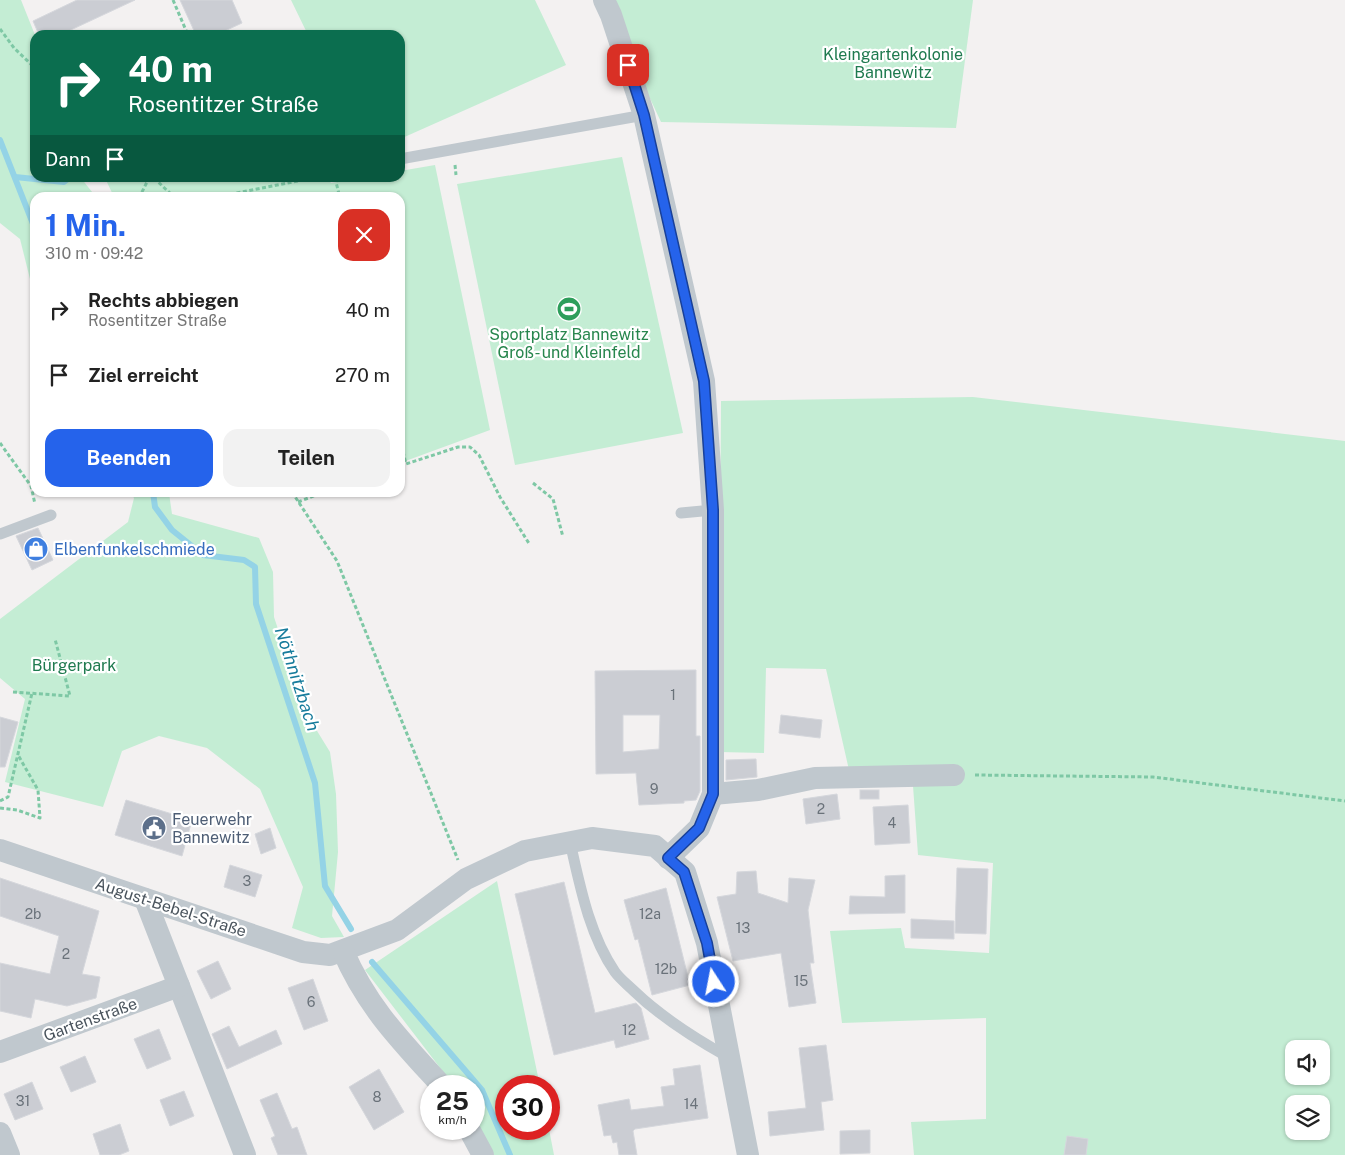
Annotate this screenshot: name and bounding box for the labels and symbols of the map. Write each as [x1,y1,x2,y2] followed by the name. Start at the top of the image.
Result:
[607,44,649,86] pin
[823,45,963,82] park label: Kleingartenkolonie Bannewitz
[556,296,582,322] sports icon: Sportplatz Bannewitz Groß- und Kleinfeld
[489,325,649,362] place label: Sportplatz Bannewitz Groß- und Kleinfeld
[23,536,49,562] shop icon: Elbenfunkelschmiede
[54,540,215,559] place label: Elbenfunkelschmiede
[271,624,324,734] water label: Nöthnitzbach
[32,656,116,675] park label: Bürgerpark
[670,687,676,703] house number: 1
[650,781,659,797] house number: 9
[817,801,825,817] house number: 2
[172,810,252,847] place label: Feuerwehr Bannewitz
[141,815,167,841] public building icon: Feuerwehr Bannewitz
[888,815,897,831] house number: 4
[243,873,252,889] house number: 3
[93,874,249,941] street label: August-Bebel-Straße
[25,906,41,922] house number: 2b
[639,906,661,922] house number: 12a
[736,920,750,936] house number: 13
[62,946,70,962] house number: 2
[687,955,739,1007] position arrow
[655,961,677,977] house number: 12b
[794,973,808,989] house number: 15
[41,994,140,1045] street label: Gartenstraße
[307,994,316,1010] house number: 6
[622,1022,636,1038] house number: 12
[495,1075,560,1140] speed limit sign: 30
[372,1089,382,1105] house number: 8
[16,1093,30,1109] house number: 31
[684,1096,698,1112] house number: 14

